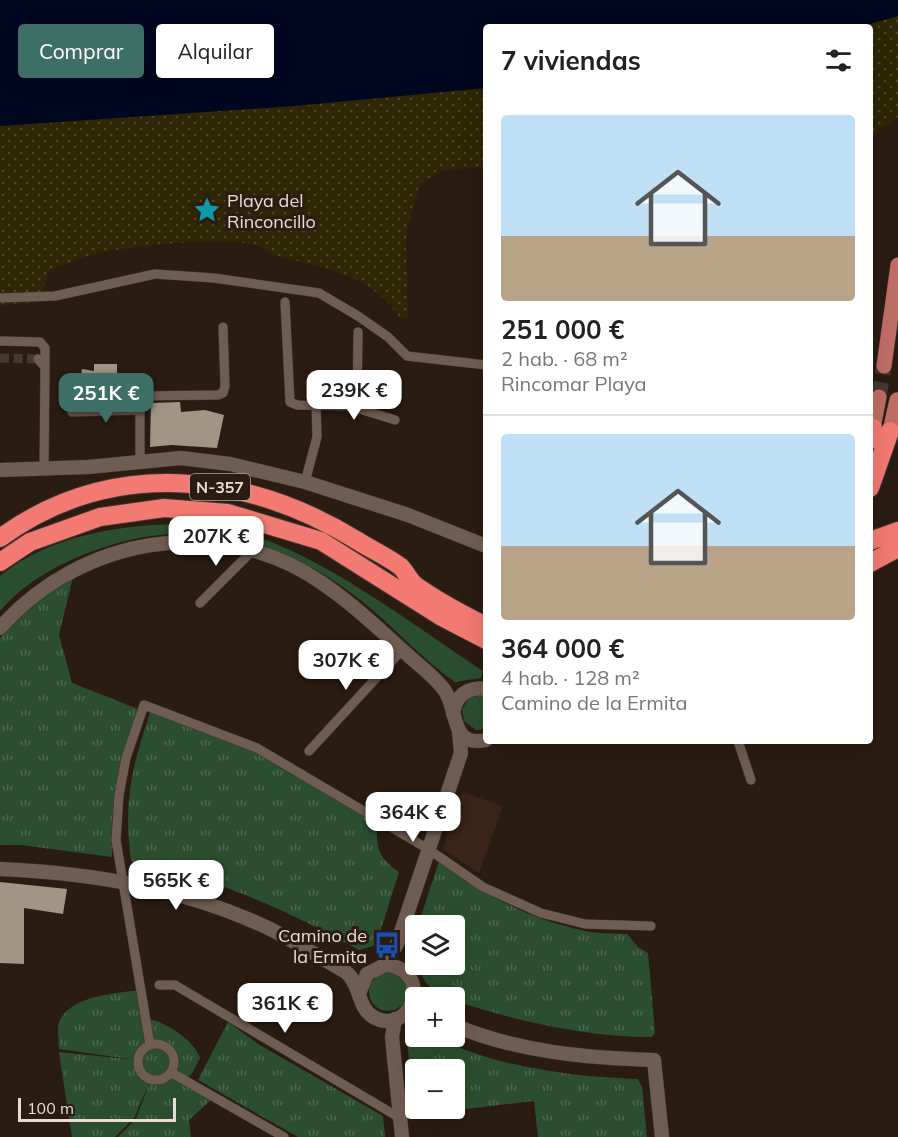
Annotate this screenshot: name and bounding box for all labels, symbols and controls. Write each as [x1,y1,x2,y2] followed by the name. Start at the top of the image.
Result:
[18,24,144,78] chip: Comprar
[156,24,274,78] chip: Alquilar
[501,44,641,77] text: 7 viviendas
[822,44,855,77] icon: filters
[624,154,732,262] icon: home
[227,189,316,233] place label: Playa del Rinconcillo
[192,195,222,225] place icon: Playa del Rinconcillo
[501,313,624,346] text: 251 000 €
[501,346,628,371] text: 2 hab. · 68 m²
[305,370,403,421] pin: 239K €
[501,371,647,396] text: Rincomar Playa
[57,373,155,424] pin: 251K €
[321,377,387,402] text: 239K €
[73,380,139,405] text: 251K €
[624,473,732,581] icon: home
[190,474,250,500] road number: N-357
[167,516,265,567] pin: 207K €
[183,523,249,548] text: 207K €
[501,632,624,665] text: 364 000 €
[297,640,395,691] pin: 307K €
[313,647,379,672] text: 307K €
[501,665,640,690] text: 4 hab. · 128 m²
[501,690,687,715] text: Camino de la Ermita
[364,792,462,843] pin: 364K €
[380,799,446,824] text: 364K €
[127,860,225,911] pin: 565K €
[143,867,209,892] text: 565K €
[405,915,465,1119] map controls
[405,915,465,975] button: layers
[278,924,367,968] place label: Camino de la Ermita
[372,930,402,960] bus stop icon: Camino de la Ermita
[236,983,334,1034] pin: 361K €
[405,987,465,1047] button: +
[252,990,318,1015] text: 361K €
[405,1059,465,1119] button: −
[18,1095,176,1122] scale bar
[27,1098,74,1118] text: 100 m

